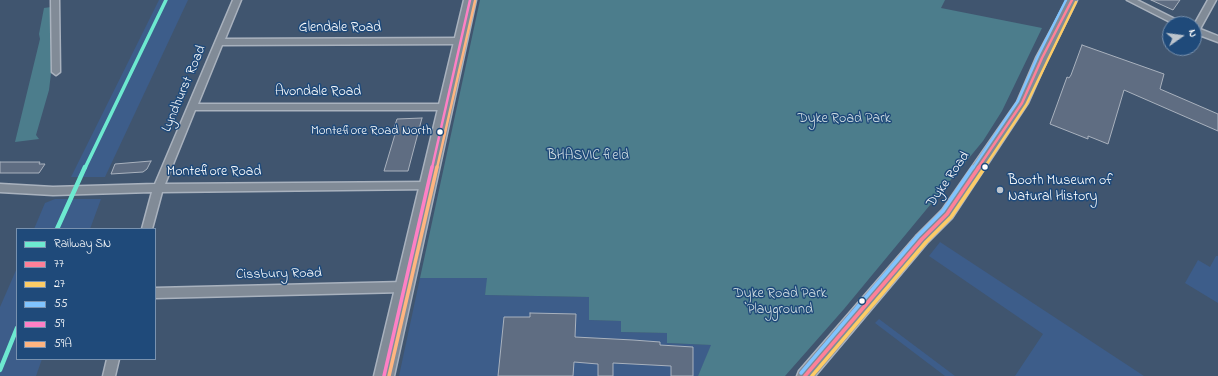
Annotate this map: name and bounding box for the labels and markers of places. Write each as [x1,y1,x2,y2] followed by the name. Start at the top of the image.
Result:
[311,124,432,140] place label: Montefiore Road North
[435,127,445,137] marker: Montefiore Road North
[980,162,990,172] unlabelled marker
[1008,174,1113,206] place label: Booth Museum of Natural History
[995,185,1005,195] marker: Booth Museum of Natural History
[857,296,867,306] unlabelled marker

